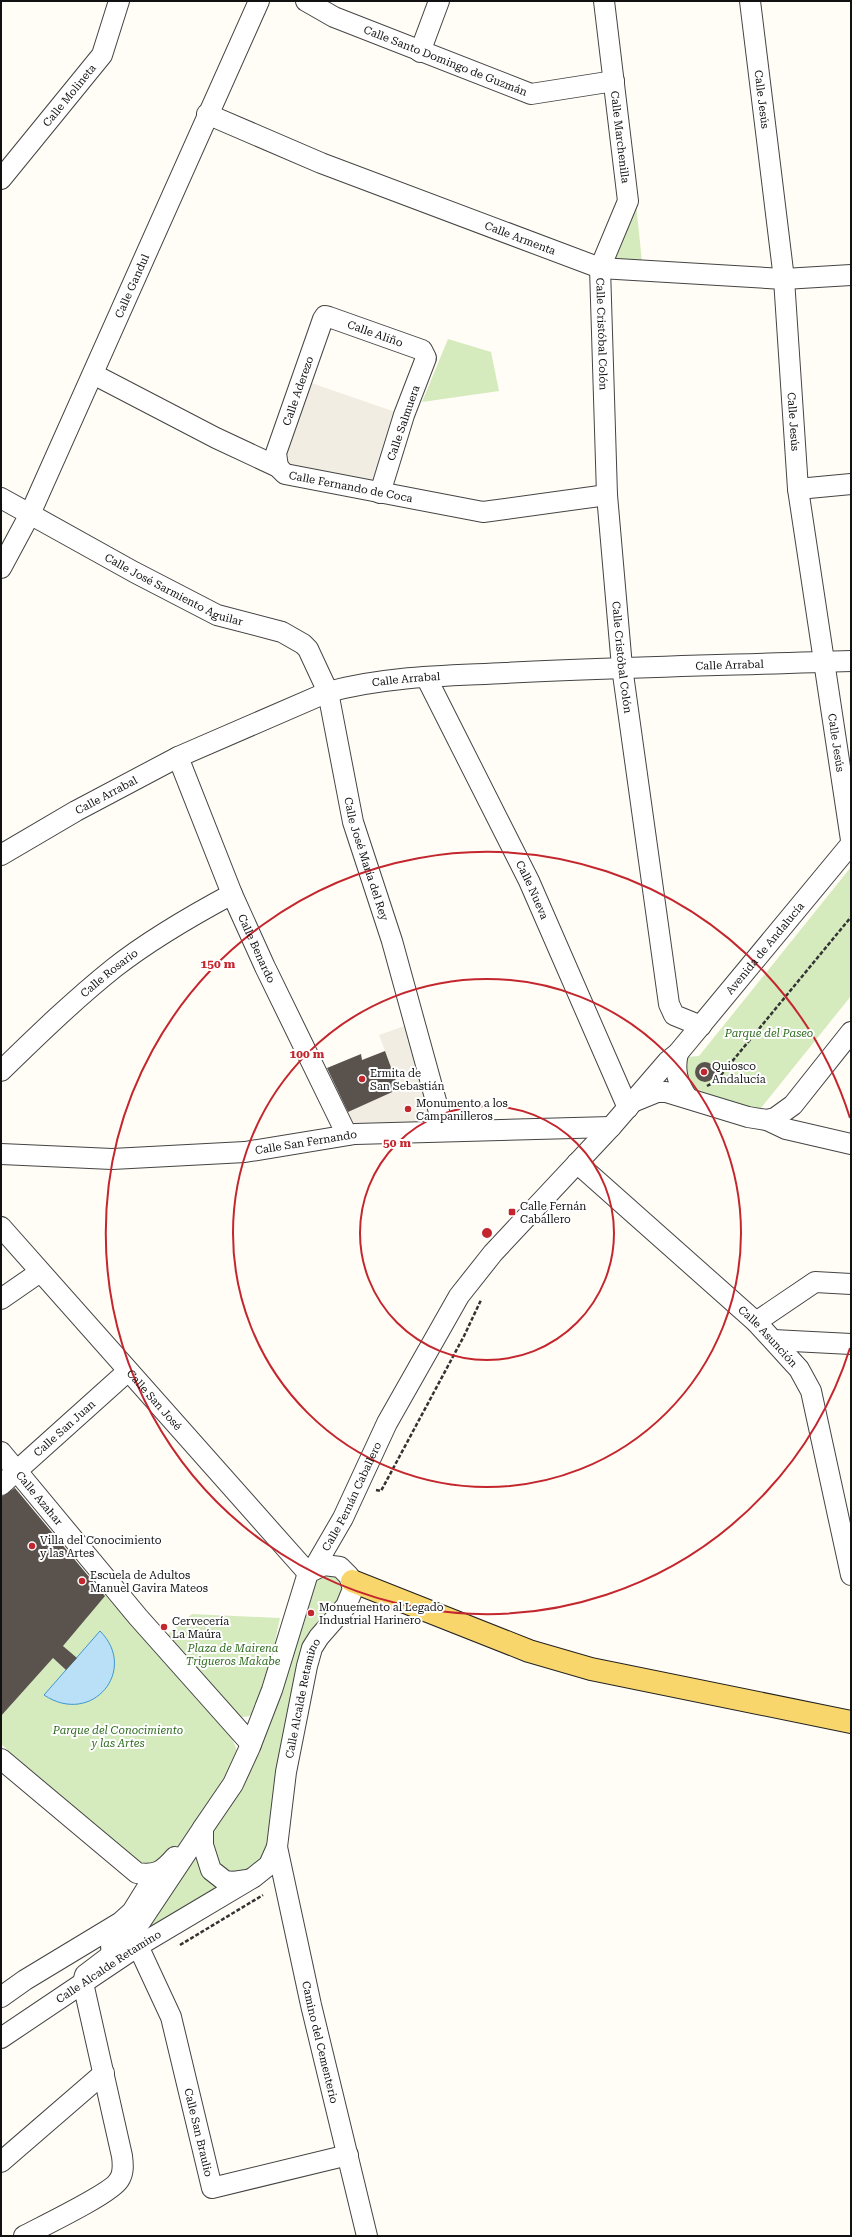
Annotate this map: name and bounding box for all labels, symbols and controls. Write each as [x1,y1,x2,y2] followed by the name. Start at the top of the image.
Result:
[362,23,529,99] street label: Calle Santo Domingo de Guzmán
[40,62,99,129] street label: Calle Molineta
[751,69,772,129] street label: Calle Jesús
[608,90,632,184] street label: Calle Marchenilla
[483,219,558,258] street label: Calle Armenta
[112,252,152,320] street label: Calle Gandul
[593,277,610,390] street label: Calle Cristóbal Colón
[346,318,405,350] street label: Calle Aliño
[280,354,317,427] street label: Calle Aderezo
[384,384,422,463] street label: Calle Salmuera
[785,392,801,451] street label: Calle Jesús
[288,469,414,505] street label: Calle Fernando de Coca
[102,551,245,629] street label: Calle José Sarmiento Aguilar
[609,601,634,714] street label: Calle Cristóbal Colón
[695,658,765,673] street label: Calle Arrabal
[371,670,441,690] street label: Calle Arrabal
[825,713,847,773] street label: Calle Jesús
[73,773,140,817] street label: Calle Arrabal
[341,796,391,923] street label: Calle José María del Rey
[513,859,551,921] street label: Calle Nueva
[723,900,807,997] street label: Avenida de Andalucía
[235,912,278,985] street label: Calle Benardo
[78,946,141,1000] street label: Calle Rosario
[201,957,236,971] text: 150 m
[724,1027,813,1040] park label: Parque del Paseo
[290,1047,325,1061] text: 100 m
[712,1060,766,1086] place label: Quiosco Andalucía
[370,1067,445,1093] place label: Ermita de San Sebastián
[699,1067,709,1077] marker: Quiosco Andalucía
[357,1074,367,1084] marker: Ermita de San Sebastián
[416,1097,508,1123] place label: Monumento a los Campanilleros
[403,1104,413,1114] marker: Monumento a los Campanilleros
[254,1128,358,1157] street label: Calle San Fernando
[383,1136,411,1150] text: 50 m
[520,1200,586,1226] place label: Calle Fernán Caballero
[507,1207,517,1217] marker: Calle Fernán Caballero
[480,1226,494,1240] centre of rings
[735,1303,800,1370] street label: Calle Asunción
[124,1367,184,1433] street label: Calle San José
[31,1398,98,1460] street label: Calle San Juan
[319,1440,384,1553] street label: Calle Fernán Caballero
[13,1469,65,1528] street label: Calle Azahar
[40,1534,162,1560] place label: Villa del Conocimiento y las Artes
[27,1541,37,1551] marker: Villa del Conocimiento y las Artes
[90,1569,208,1595] place label: Escuela de Adultos Manuel Gavira Mateos
[77,1576,87,1586] marker: Escuela de Adultos Manuel Gavira Mateos
[319,1601,444,1627] place label: Monuemento al Legado Industrial Harinero
[306,1608,316,1618] marker: Monuemento al Legado Industrial Harinero
[172,1615,229,1641] place label: Cervecería La Maúra
[159,1622,169,1632] marker: Cervecería La Maúra
[283,1636,324,1760] street label: Calle Alcalde Retamino
[186,1642,281,1668] park label: Plaza de Mairena Trigueros Makabe
[52,1724,183,1750] park label: Parque del Conocimiento y las Artes
[54,1928,164,2006] street label: Calle Alcalde Retamino
[299,1980,341,2105] street label: Camino del Cementerio
[181,2087,215,2178] street label: Calle San Braulio

